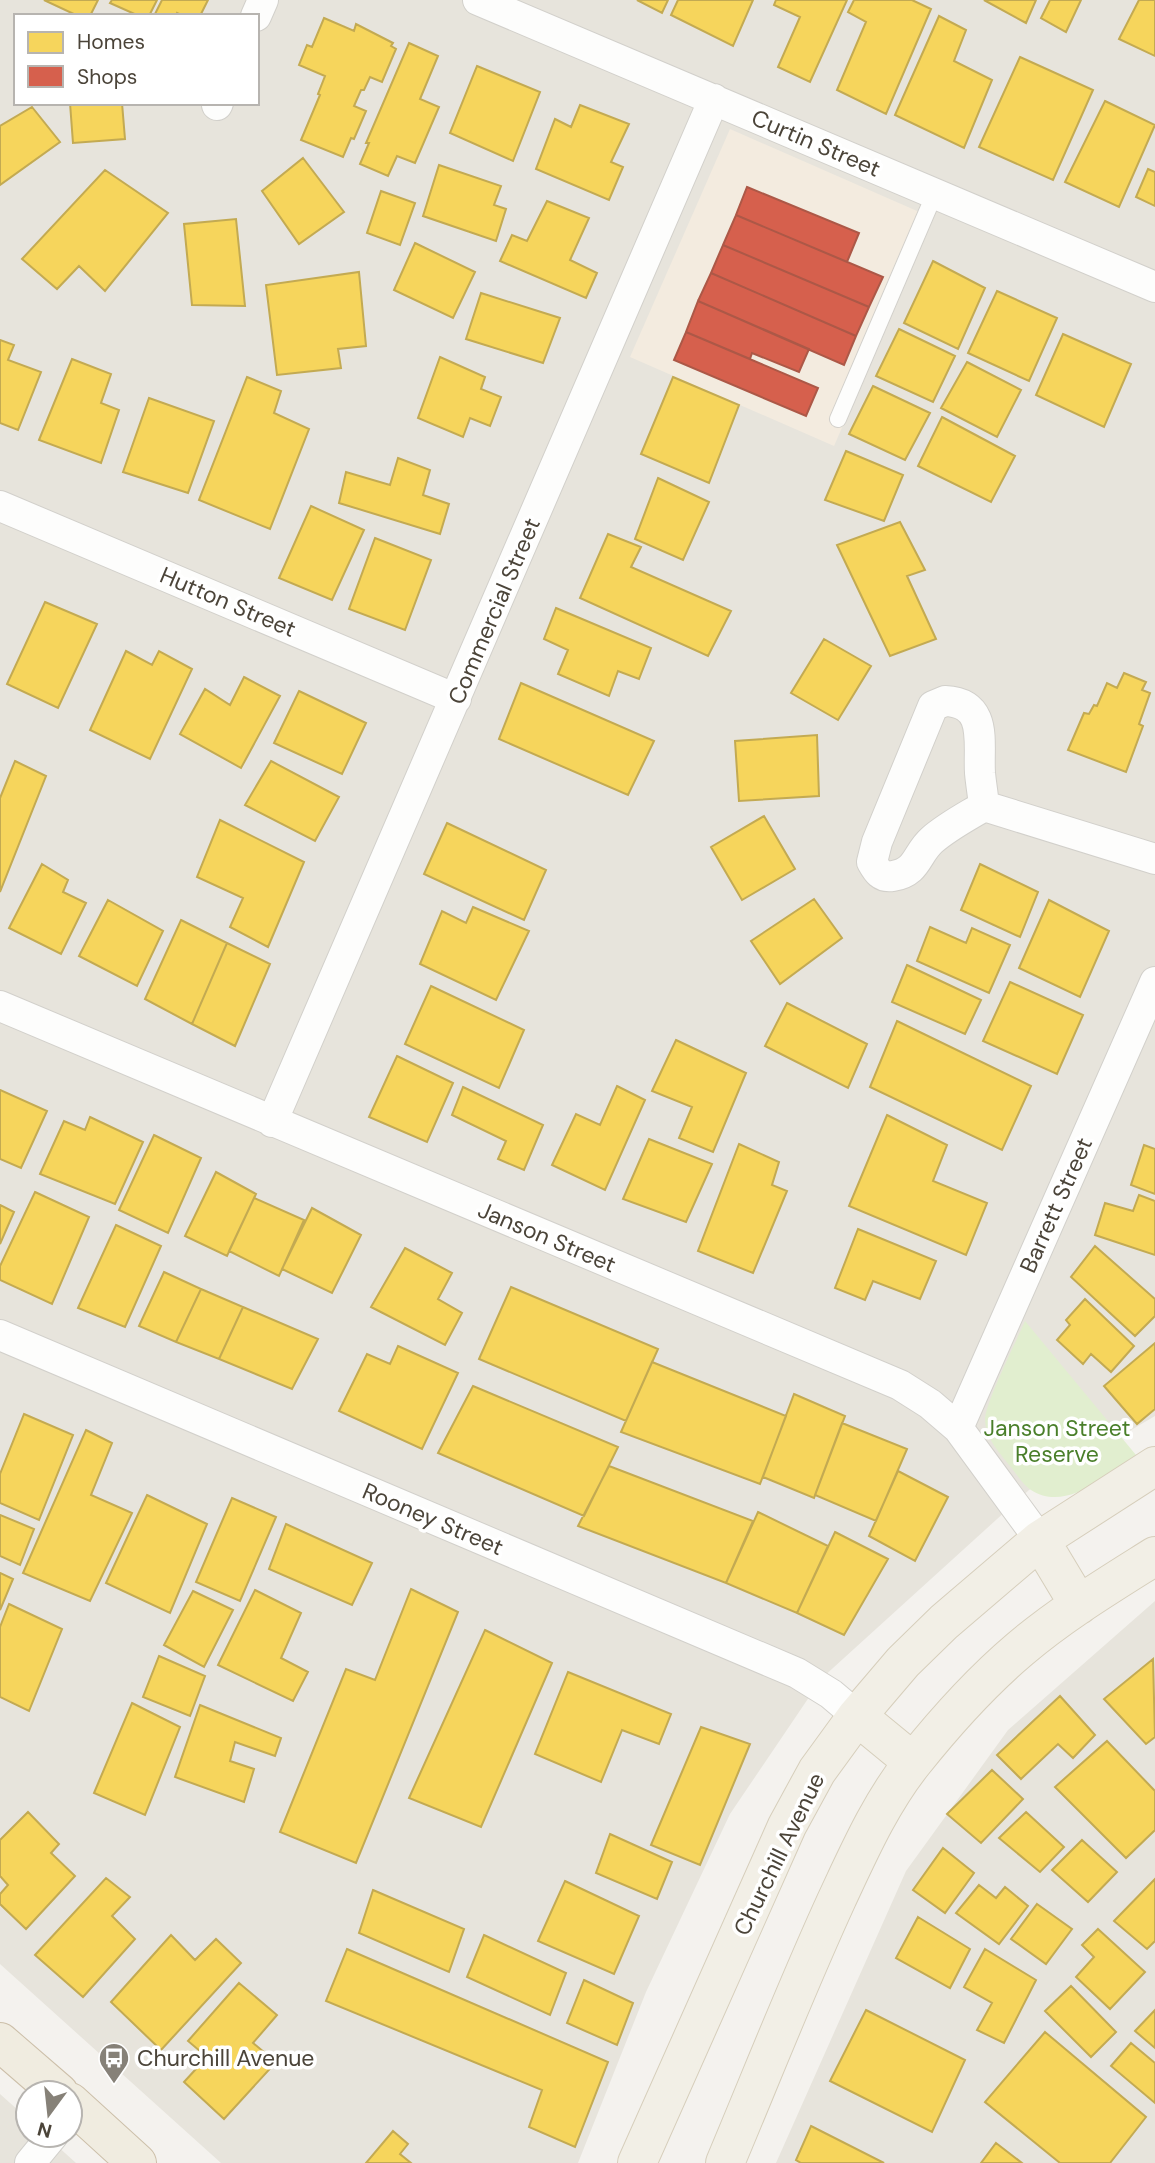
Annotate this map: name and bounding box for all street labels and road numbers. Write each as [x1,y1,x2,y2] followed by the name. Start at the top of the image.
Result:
[747,102,885,184] street label: Curtin Street
[441,513,547,709] street label: Commercial Street
[156,560,300,644] street label: Hutton Street
[1013,1133,1099,1277] street label: Barrett Street
[474,1194,620,1280] street label: Janson Street
[358,1476,508,1562] street label: Rooney Street
[727,1768,831,1940] street label: Churchill Avenue

